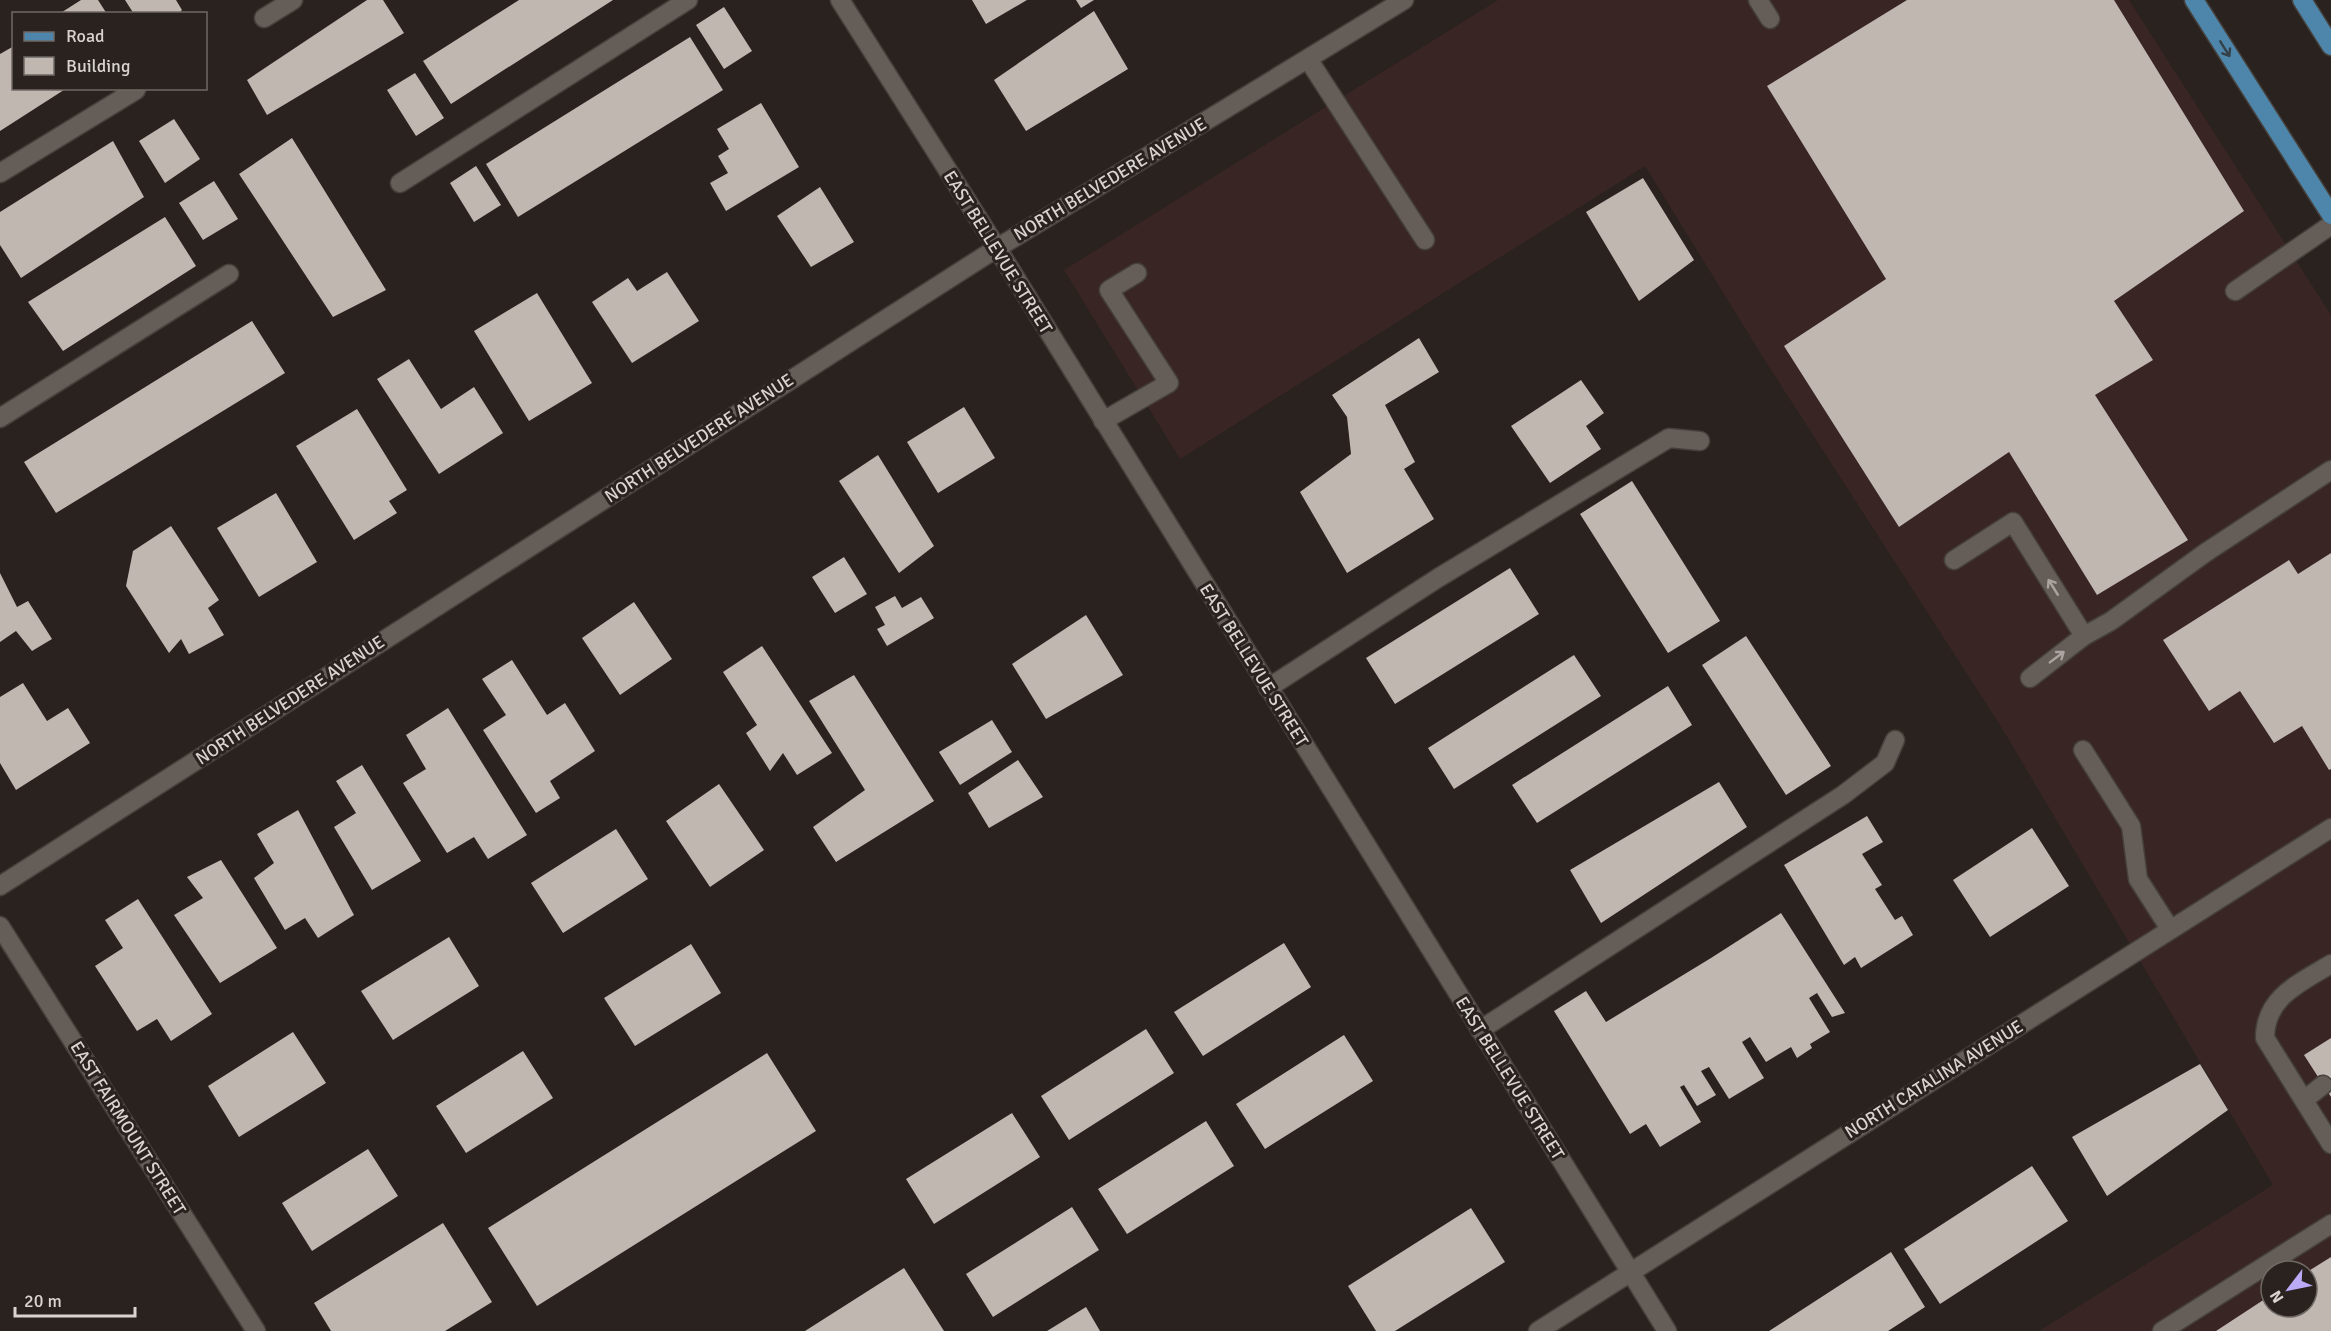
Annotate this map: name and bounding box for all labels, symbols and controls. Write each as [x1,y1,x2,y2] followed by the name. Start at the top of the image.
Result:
[12,12,207,90] legend
[66,25,105,47] text: Road
[2220,40,2232,57] one-way arrow
[66,55,130,77] text: Building
[1010,113,1210,245] street label: NORTH BELVEDERE AVENUE
[939,166,1057,338] street label: EAST BELLEVUE STREET
[600,369,798,507] street label: NORTH BELVEDERE AVENUE
[1195,579,1313,751] street label: EAST BELLEVUE STREET
[2047,579,2059,596] one-way arrow
[191,631,389,769] street label: NORTH BELVEDERE AVENUE
[2049,651,2065,664] one-way arrow
[1451,992,1569,1164] street label: EAST BELLEVUE STREET
[1841,1015,2027,1143] street label: NORTH CATALINA AVENUE
[65,1037,191,1219] street label: EAST FAIRMOUNT STREET
[2259,1259,2319,1319] north arrow
[15,1280,135,1318] scale bar
[2266,1286,2289,1306] text: N
[24,1290,62,1312] text: 20 m

